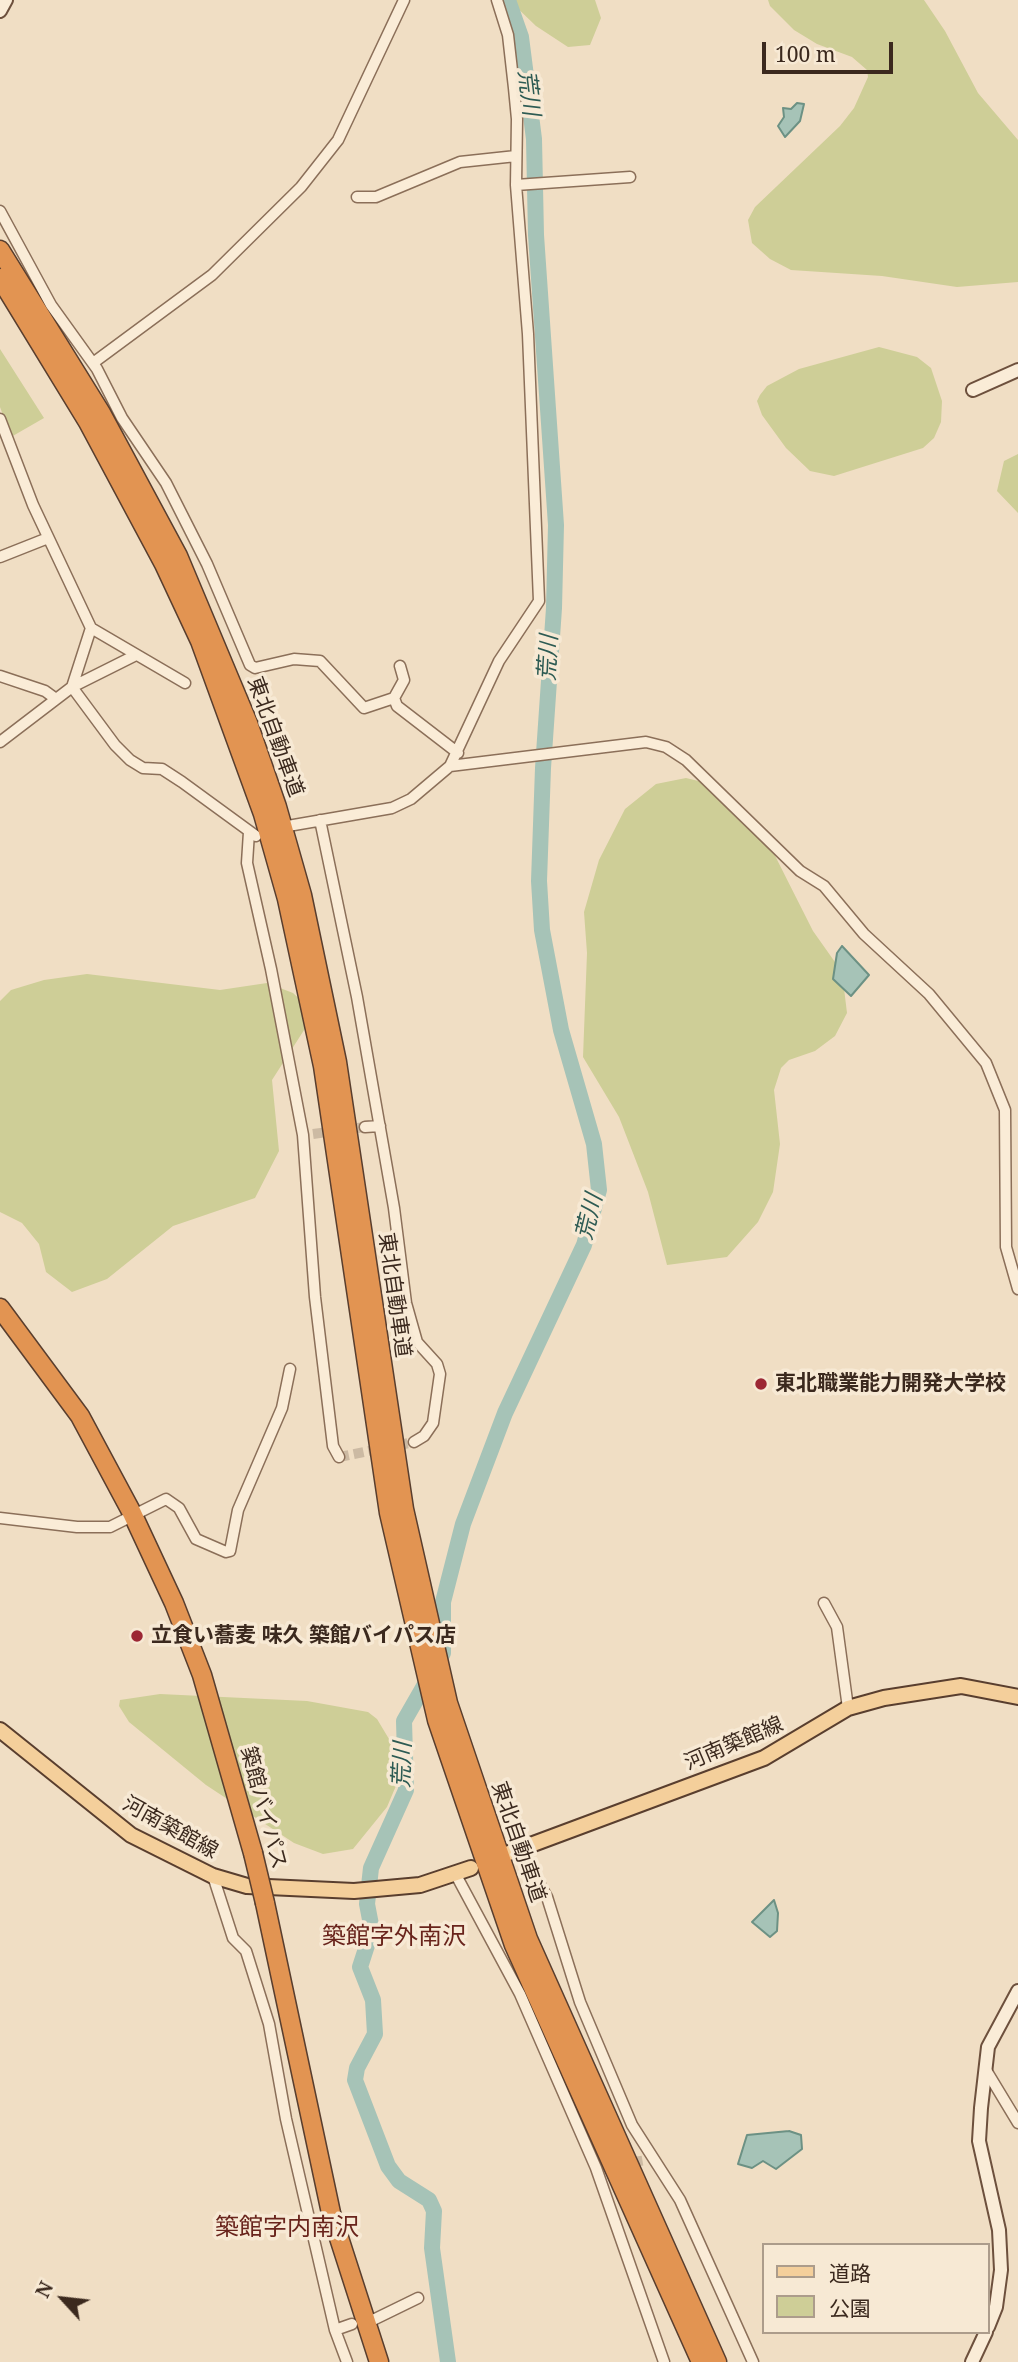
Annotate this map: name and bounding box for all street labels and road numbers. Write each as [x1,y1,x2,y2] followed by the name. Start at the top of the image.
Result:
[242,673,308,801] street label: 東北自動車道
[373,1231,415,1359] street label: 東北自動車道
[681,1712,787,1776] street label: 河南築館線
[235,1744,291,1872] street label: 築館バイパス
[486,1778,550,1906] street label: 東北自動車道
[118,1792,222,1864] street label: 河南築館線

